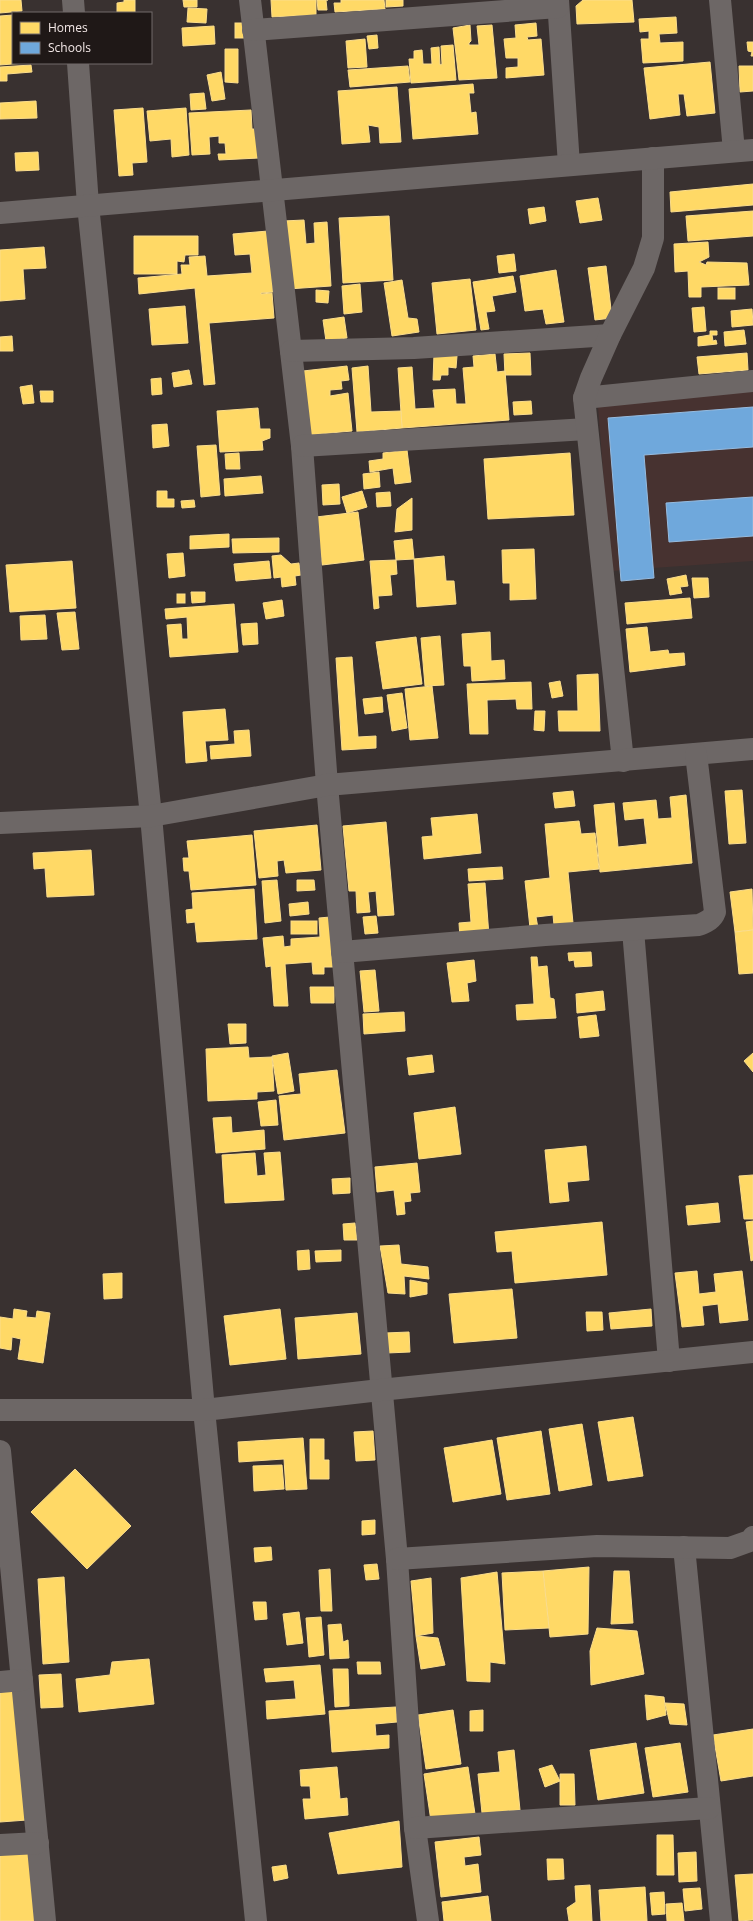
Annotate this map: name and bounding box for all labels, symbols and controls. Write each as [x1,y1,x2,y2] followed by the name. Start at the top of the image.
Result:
[12,12,152,64] legend
[48,19,88,36] text: Homes
[48,39,91,56] text: Schools

